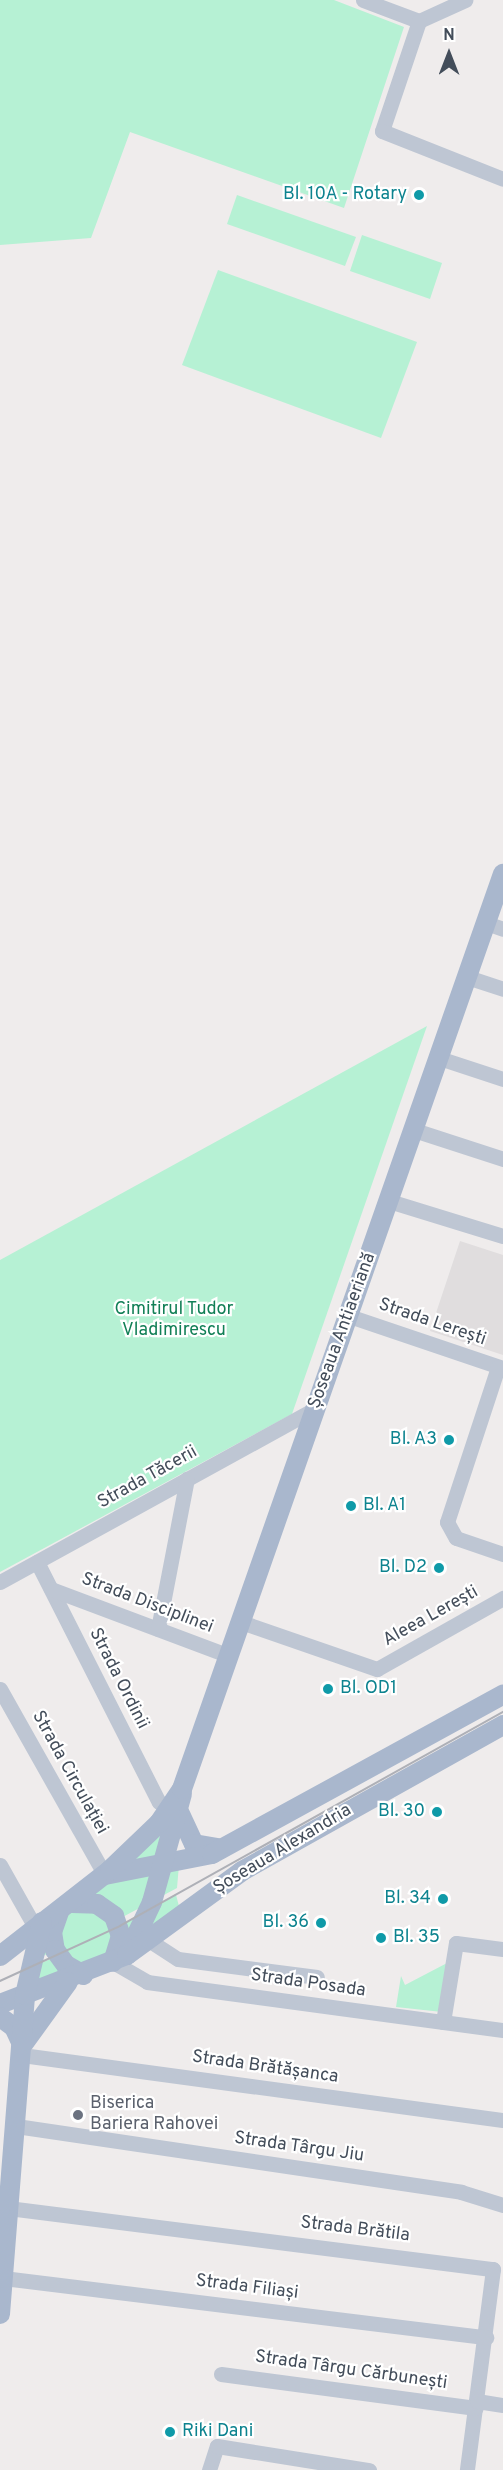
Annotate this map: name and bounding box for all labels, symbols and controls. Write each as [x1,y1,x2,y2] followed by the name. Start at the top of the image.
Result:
[419,24,479,84] north arrow
[443,26,455,46] text: N
[282,184,407,206] place label: Bl. 10A - Rotary
[412,188,426,202] marker: Bl. 10A - Rotary
[305,1250,381,1412] street label: Șoseaua Antiaeriană
[375,1295,489,1351] street label: Strada Lerești
[114,1300,234,1342] park label: Cimitirul Tudor Vladimirescu
[389,1429,437,1451] place label: Bl. A3
[442,1433,456,1447] marker: Bl. A3
[94,1442,202,1514] street label: Strada Tăcerii
[363,1495,407,1517] place label: Bl. A1
[344,1499,358,1513] marker: Bl. A1
[379,1557,427,1579] place label: Bl. D2
[432,1561,446,1575] marker: Bl. D2
[78,1569,216,1639] street label: Strada Disciplinei
[380,1582,482,1652] street label: Aleea Lerești
[83,1625,153,1733] street label: Strada Ordinii
[340,1678,397,1700] place label: Bl. OD1
[321,1682,335,1696] marker: Bl. OD1
[26,1708,112,1838] street label: Strada Circulației
[210,1800,356,1900] street label: Șoseaua Alexandria
[378,1801,425,1823] place label: Bl. 30
[430,1805,444,1819] marker: Bl. 30
[384,1888,431,1910] place label: Bl. 34
[436,1892,450,1906] marker: Bl. 34
[263,1912,309,1934] place label: Bl. 36
[314,1916,328,1930] marker: Bl. 36
[393,1927,440,1949] place label: Bl. 35
[374,1931,388,1945] marker: Bl. 35
[249,1965,367,2003] street label: Strada Posada
[190,2047,340,2089] street label: Strada Brătășanca
[90,2094,218,2136] place label: Biserica Bariera Rahovei
[71,2108,85,2122] marker: Biserica Bariera Rahovei
[232,2128,366,2168] street label: Strada Târgu Jiu
[299,2213,411,2247] street label: Strada Brătila
[194,2271,300,2305] street label: Strada Filiași
[253,2347,449,2395] street label: Strada Târgu Cărbunești
[182,2421,253,2443] place label: Riki Dani
[163,2425,177,2439] marker: Riki Dani

